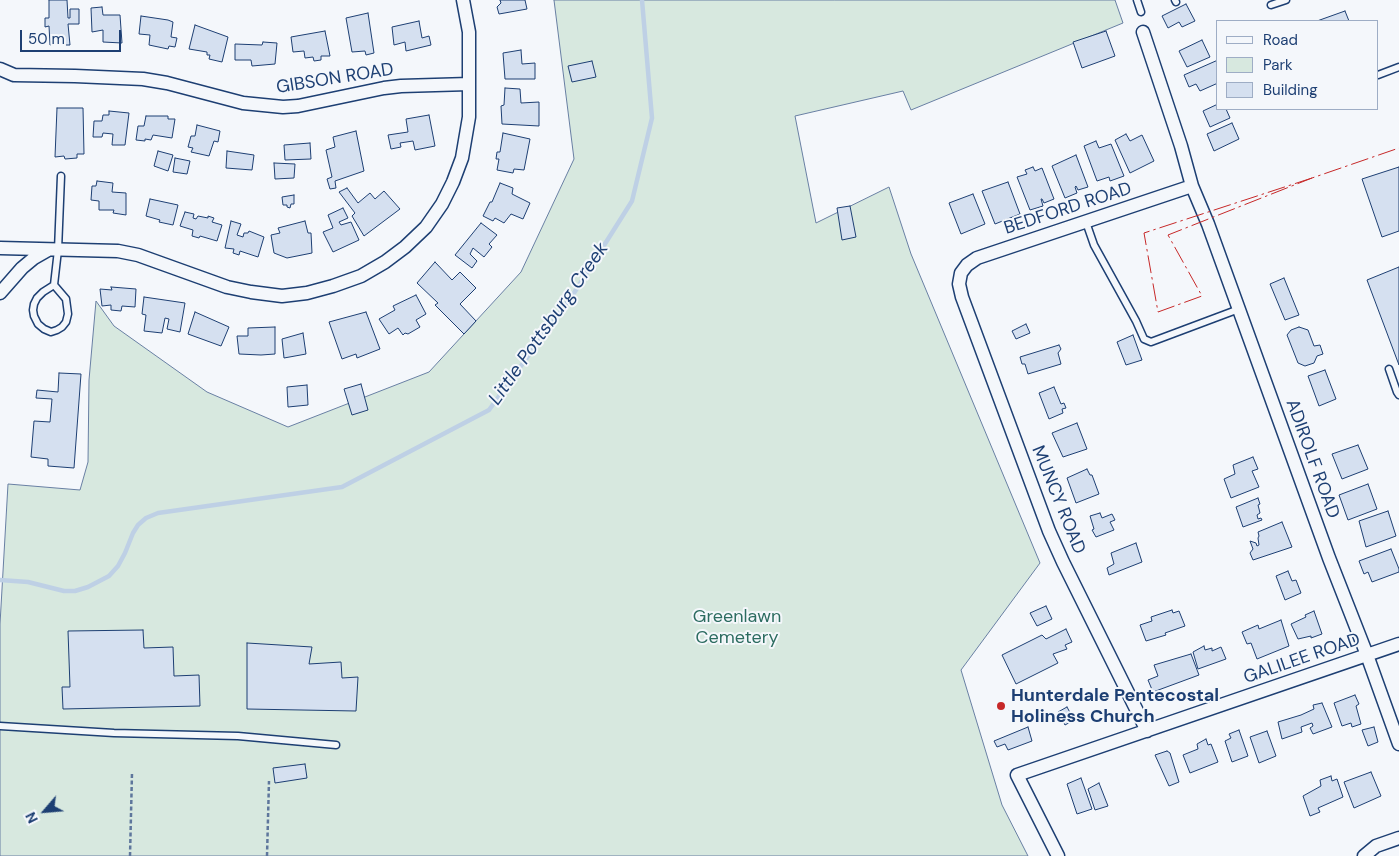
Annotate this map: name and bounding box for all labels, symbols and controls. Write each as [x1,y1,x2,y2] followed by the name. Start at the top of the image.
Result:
[22,20,124,52] scale bar
[1216,20,1379,110] legend
[28,29,65,49] text: 50 m
[1263,30,1298,50] text: Road
[1263,55,1293,75] text: Park
[275,59,395,99] street label: GIBSON ROAD
[1263,80,1318,100] text: Building
[1001,178,1135,240] street label: BEDFORD ROAD
[484,238,614,410] water label: Little Pottsburg Creek
[1280,397,1344,521] street label: ADIROLF ROAD
[1026,443,1090,557] street label: MUNCY ROAD
[693,606,781,649] park label: Greenlawn Cemetery
[1241,629,1363,689] street label: GALILEE ROAD
[1011,685,1219,728] place label: Hunterdale Pentecostal Holiness Church
[995,700,1007,712] marker: Hunterdale Pentecostal Holiness Church
[20,786,70,836] north arrow
[21,809,42,826] text: N

